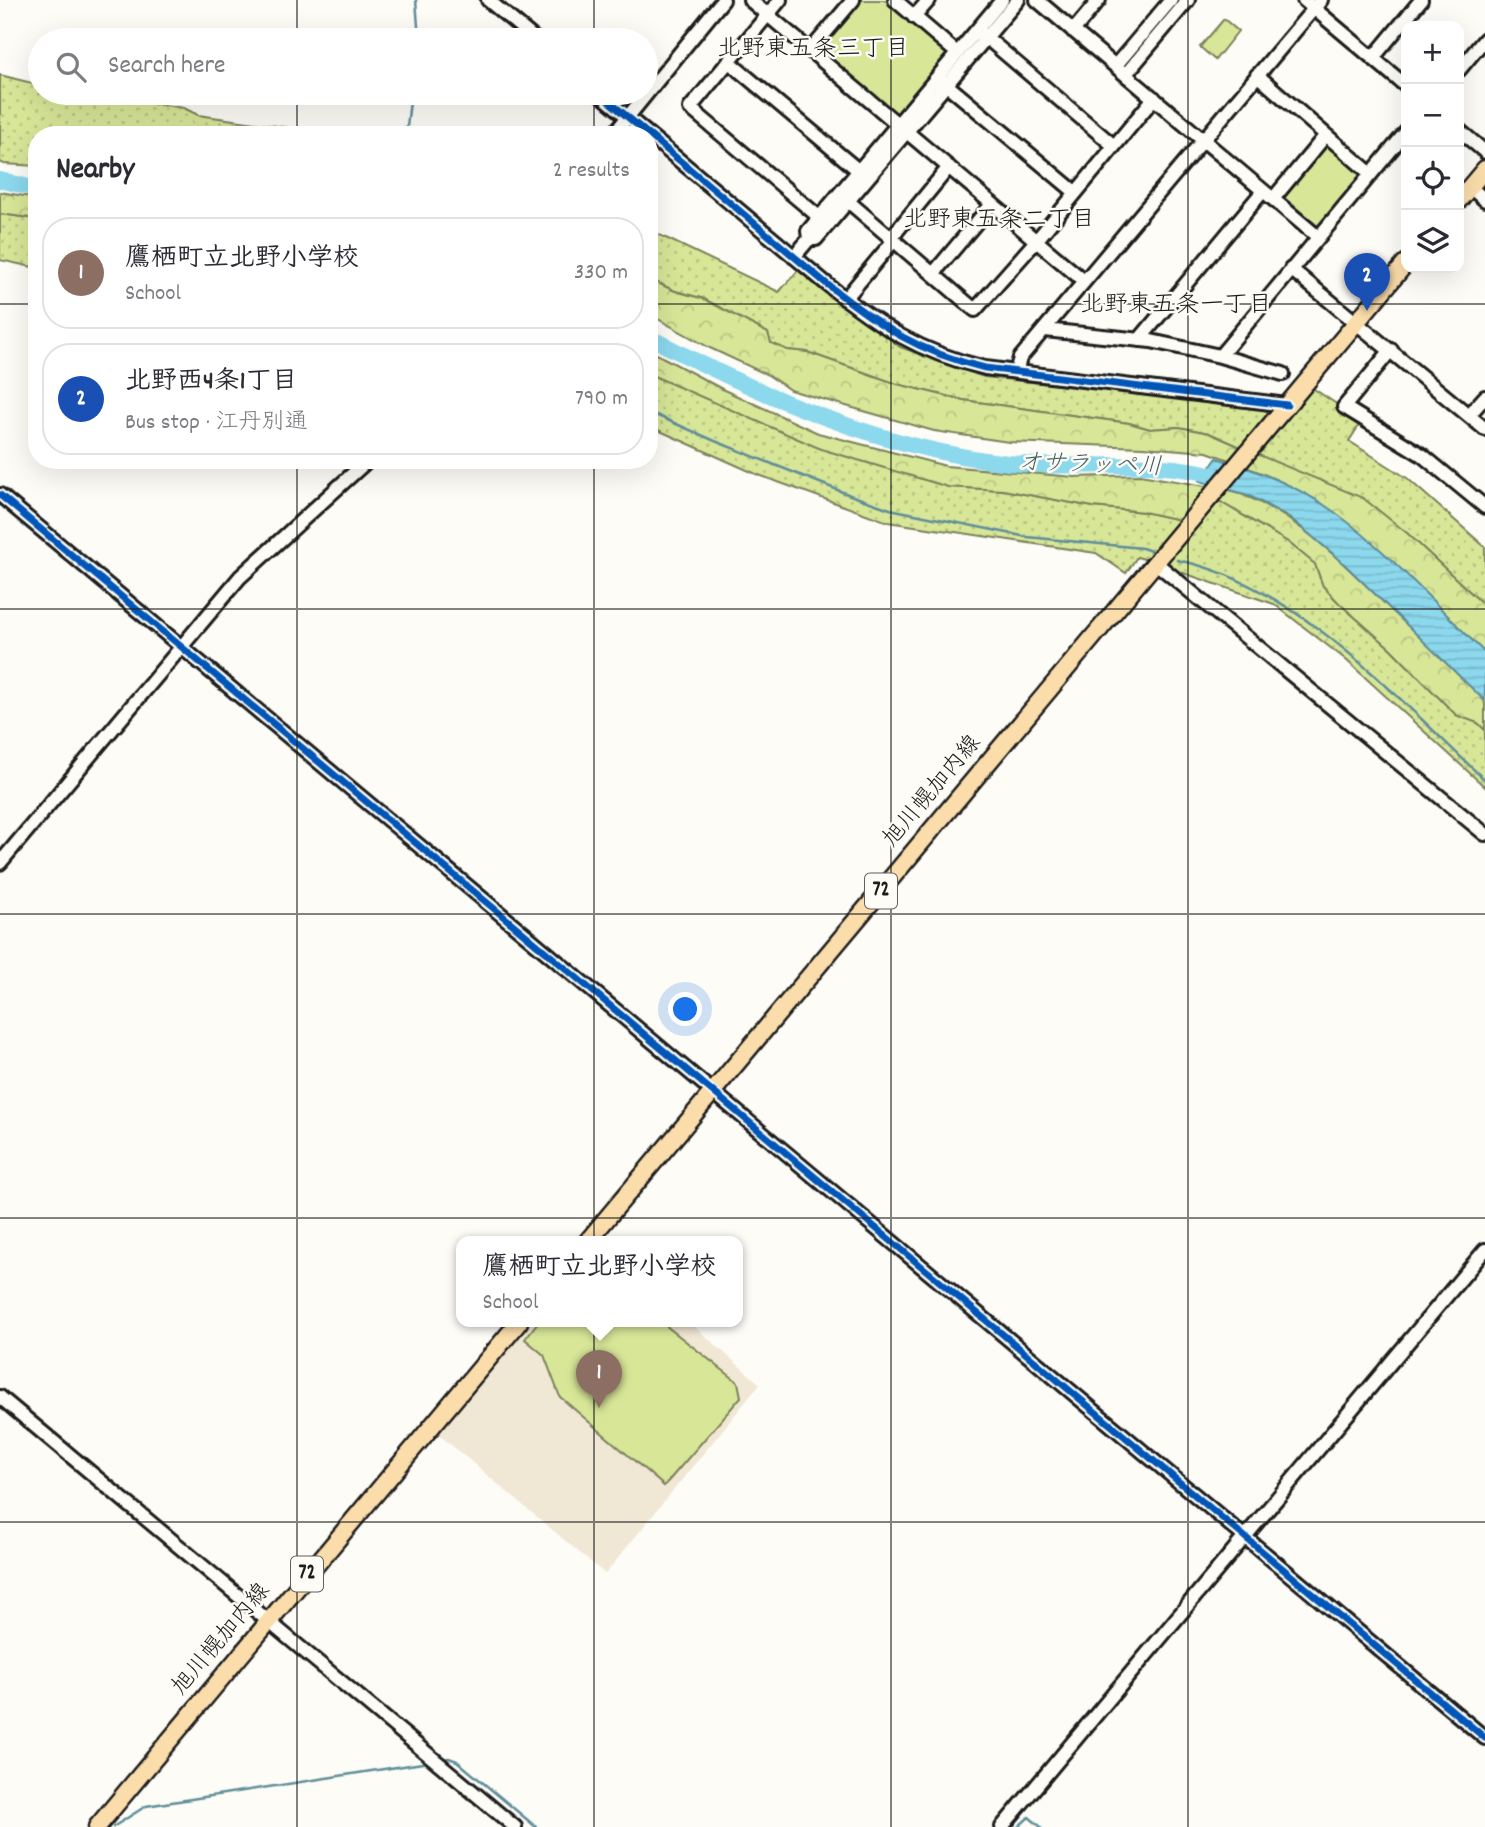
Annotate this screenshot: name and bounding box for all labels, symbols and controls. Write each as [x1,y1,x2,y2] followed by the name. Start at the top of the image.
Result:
[1401,21,1464,273] map controls
[1401,21,1464,84] button: +
[28,28,658,105] search box
[717,33,909,67] district label: 北野東五条三丁目
[52,48,90,86] icon: search
[108,48,226,85] text: Search here
[1401,84,1464,147] button: −
[1401,147,1464,210] button: locate
[56,150,134,193] text: Nearby
[553,155,630,188] text: 2 results
[903,204,1095,238] district label: 北野東五条二丁目
[1401,210,1464,273] button: layers
[125,241,359,278] text: 鷹栖町立北野小学校
[1344,253,1390,311] pin: 2
[78,257,84,290] text: 1
[574,257,628,290] text: 330 m
[125,278,181,311] text: School
[1080,289,1272,323] district label: 北野東五条一丁目
[125,364,297,401] text: 北野西4条1丁目
[76,383,86,416] text: 2
[575,383,628,416] text: 790 m
[125,407,308,440] text: Bus stop · 江丹別通
[1017,446,1163,486] water label: オサラッペ川
[876,729,990,855] street label: 旭川幌加内線
[865,874,897,908] road number: 72
[668,992,702,1026] your location
[456,1236,743,1327] popup
[482,1250,717,1287] text: 鷹栖町立北野小学校
[482,1287,538,1320] text: School
[576,1350,622,1408] pin: 1
[291,1556,323,1592] road number: 72
[165,1577,279,1703] street label: 旭川幌加内線

